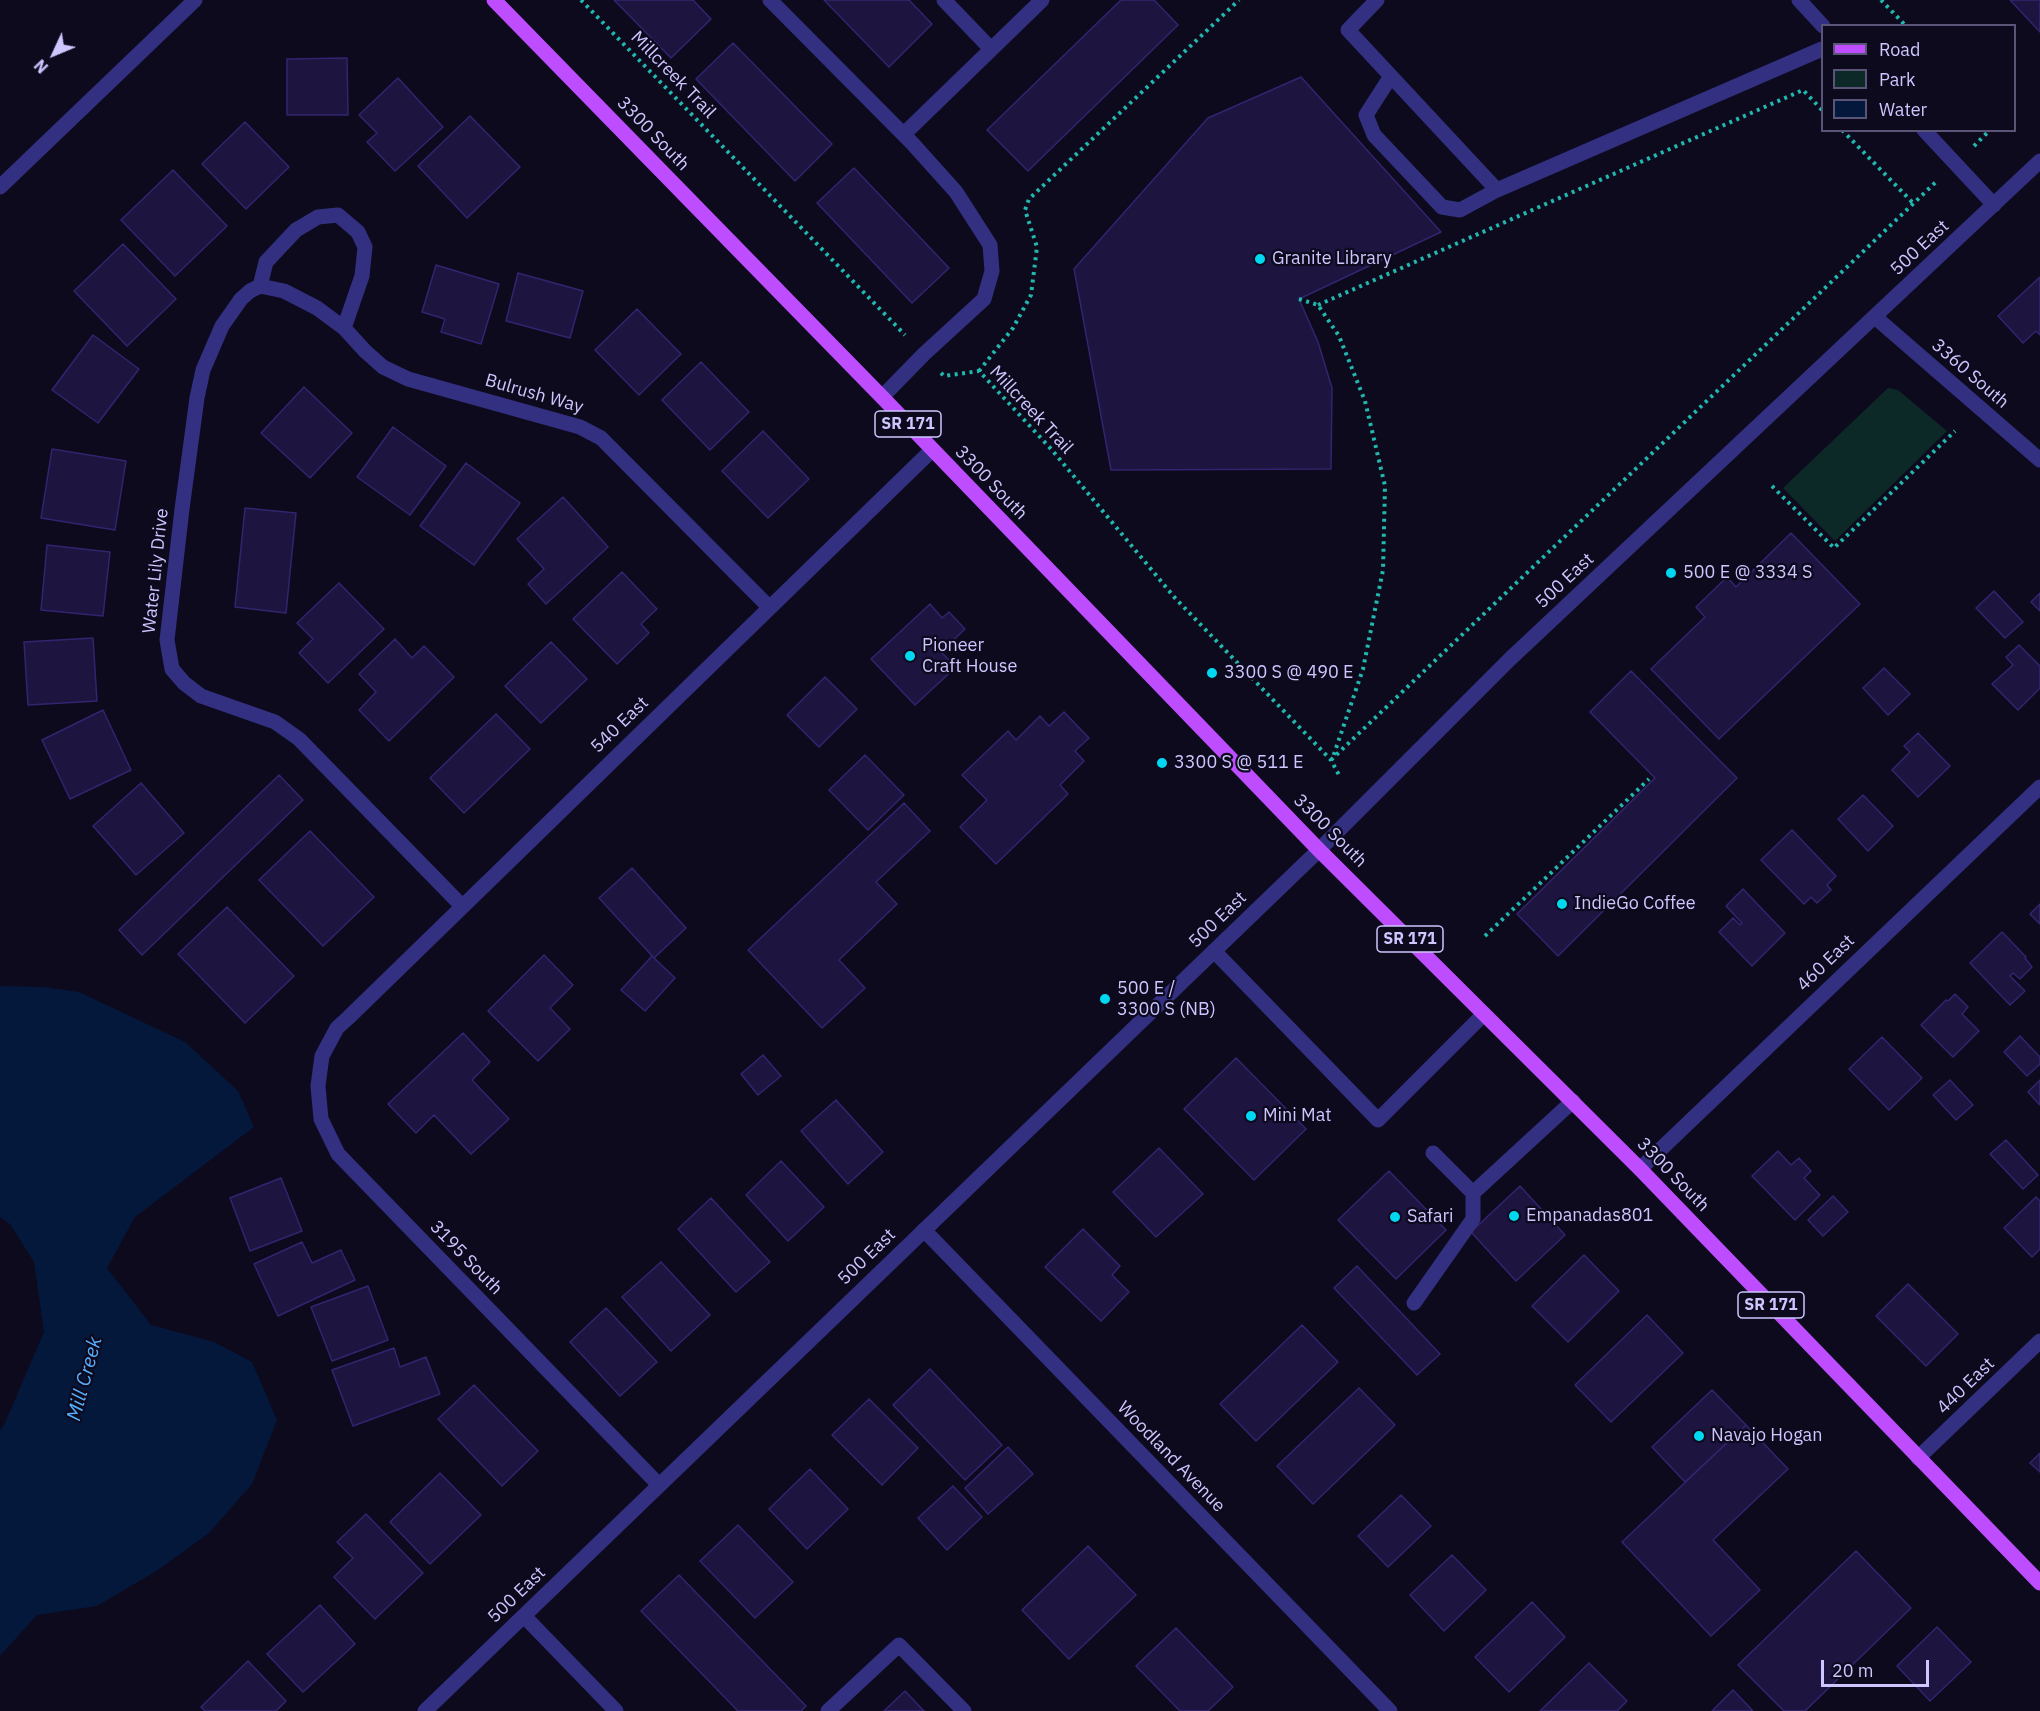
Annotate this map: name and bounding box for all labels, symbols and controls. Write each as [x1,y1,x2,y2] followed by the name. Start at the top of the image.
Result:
[24,24,84,84] north arrow
[1821,24,2016,132] legend
[626,27,720,123] street label: Millcreek Trail
[1879,38,1920,61] text: Road
[30,55,52,78] text: N
[1879,68,1915,91] text: Park
[612,92,694,176] street label: 3300 South
[1879,98,1927,121] text: Water
[1886,216,1954,280] street label: 500 East
[1272,248,1392,270] place label: Granite Library
[1253,252,1267,266] marker: Granite Library
[1927,335,2013,413] street label: 3360 South
[985,361,1077,459] street label: Millcreek Trail
[482,370,586,418] street label: Bulrush Way
[875,411,941,437] road number: SR 171
[950,441,1032,525] street label: 3300 South
[139,507,173,635] street label: Water Lily Drive
[1531,549,1599,613] street label: 500 East
[1683,562,1813,584] place label: 500 E @ 3334 S
[1664,566,1678,580] marker: 500 E @ 3334 S
[922,635,1017,678] place label: Pioneer Craft House
[903,649,917,663] marker: Pioneer Craft House
[1224,662,1354,684] place label: 3300 S @ 490 E
[1205,666,1219,680] marker: 3300 S @ 490 E
[587,692,653,758] street label: 540 East
[1174,752,1304,774] place label: 3300 S @ 511 E
[1155,756,1169,770] marker: 3300 S @ 511 E
[1289,790,1371,872] street label: 3300 South
[1185,887,1251,953] street label: 500 East
[1574,893,1696,915] place label: IndieGo Coffee
[1555,897,1569,911] marker: IndieGo Coffee
[1377,926,1443,952] road number: SR 171
[1793,930,1859,996] street label: 460 East
[1117,978,1216,1020] place label: 500 E / 3300 S (NB)
[1098,992,1112,1006] marker: 500 E / 3300 S (NB)
[1263,1105,1332,1127] place label: Mini Mat
[1244,1109,1258,1123] marker: Mini Mat
[1632,1133,1714,1217] street label: 3300 South
[1526,1205,1653,1227] place label: Empanadas801
[1407,1206,1454,1228] place label: Safari
[1507,1209,1521,1223] marker: Empanadas801
[1388,1210,1402,1224] marker: Safari
[425,1216,507,1300] street label: 3195 South
[834,1224,900,1290] street label: 500 East
[1738,1292,1804,1318] road number: SR 171
[62,1334,108,1424] water label: Mill Creek
[1933,1353,1999,1419] street label: 440 East
[1113,1397,1229,1517] street label: Woodland Avenue
[1711,1425,1822,1447] place label: Navajo Hogan
[1692,1429,1706,1443] marker: Navajo Hogan
[484,1562,550,1628] street label: 500 East
[1824,1648,1932,1686] scale bar
[1832,1659,1874,1682] text: 20 m

